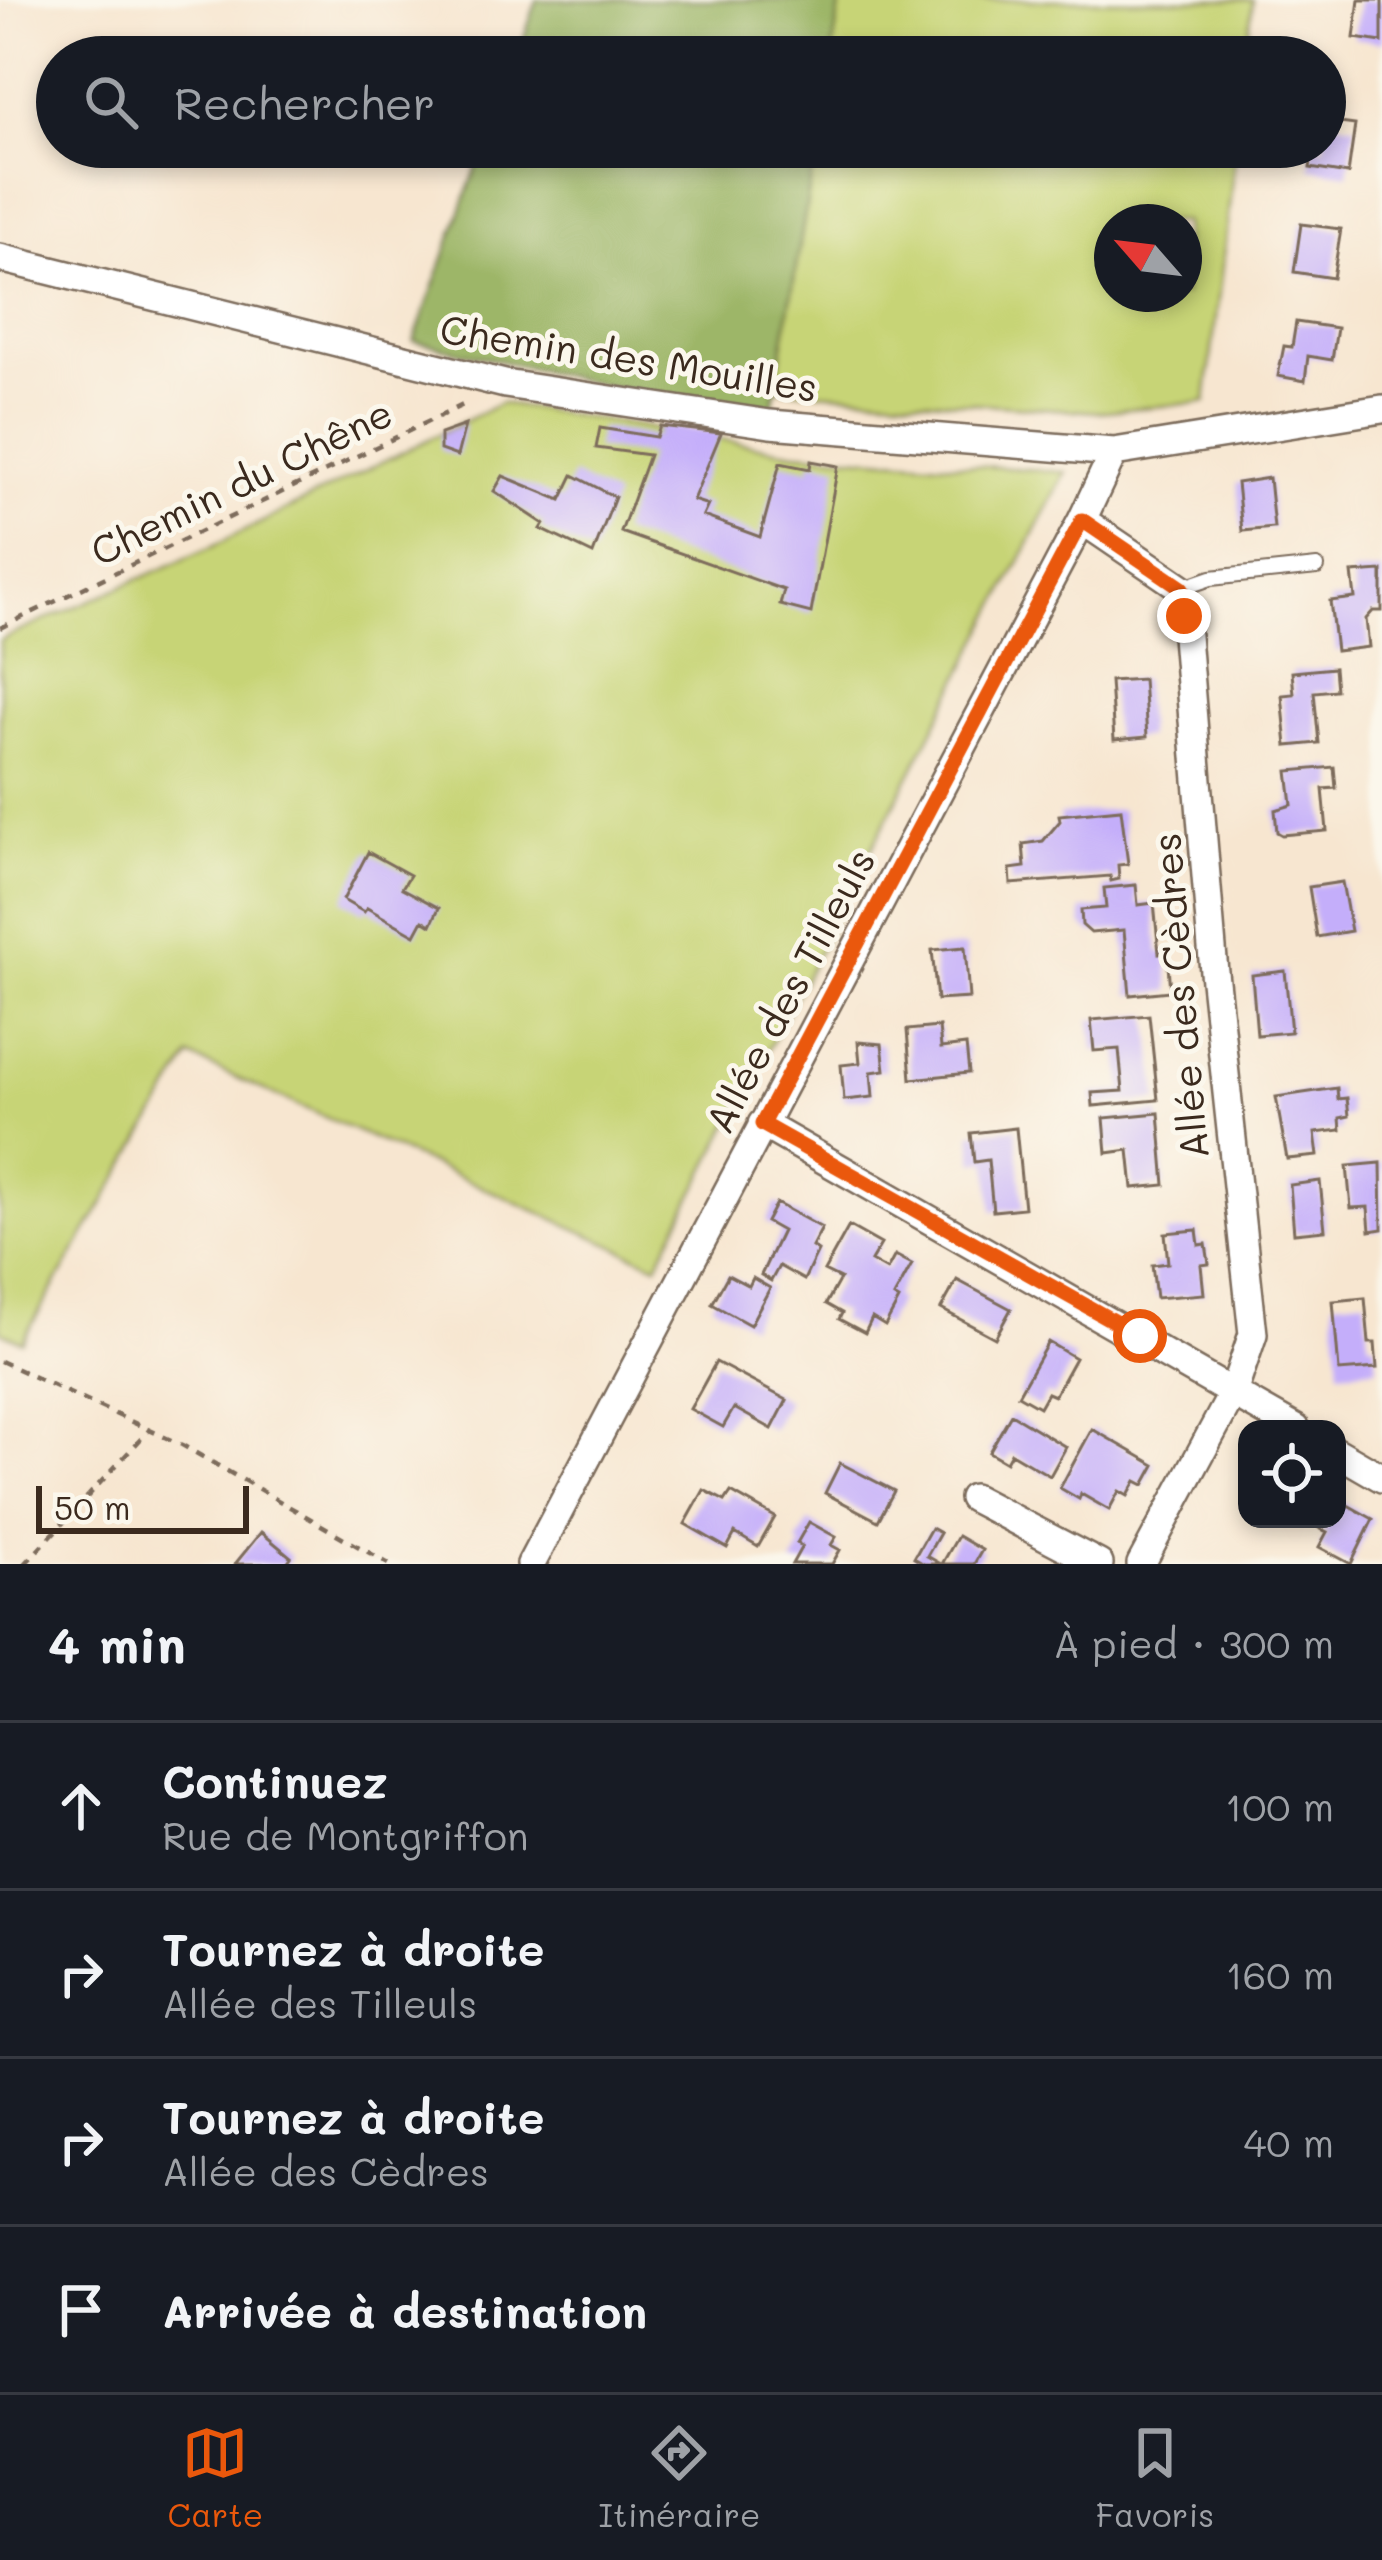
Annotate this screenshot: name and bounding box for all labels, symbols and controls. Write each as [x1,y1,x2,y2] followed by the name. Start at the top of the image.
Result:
[36,36,1346,168] search box
[78,69,144,135] icon: search
[174,73,435,131] text: Rechercher
[1094,204,1202,312] north arrow
[437,302,821,412] street label: Chemin des Mouilles
[82,386,400,576] street label: Chemin du Chêne
[1157,589,1211,643] route end
[1139,831,1219,1161] street label: Allée des Cèdres
[693,839,885,1141] street label: Allée des Tilleuls
[1113,1309,1167,1363] route start
[1238,1420,1346,1528] map controls
[1238,1420,1346,1528] button: locate
[36,1480,249,1533] scale bar
[54,1485,130,1528] text: 50 m
[48,1609,186,1676] text: 4 min
[1053,1617,1334,1668] text: À pied · 300 m
[162,1751,388,1809] text: Continuez
[48,1773,114,1839] icon: ahead
[1225,1780,1334,1831] text: 100 m
[162,1809,528,1860] text: Rue de Montgriffon
[162,1919,545,1977] text: Tournez à droite
[48,1941,114,2007] icon: right
[1225,1948,1334,1999] text: 160 m
[162,1977,477,2028] text: Allée des Tilleuls
[162,2087,545,2145] text: Tournez à droite
[48,2109,114,2175] icon: right
[1243,2116,1334,2167] text: 40 m
[162,2145,489,2196] text: Allée des Cèdres
[48,2277,114,2343] icon: arrive
[162,2281,647,2339] text: Arrivée à destination
[168,2420,263,2535] tab: Carte
[598,2420,760,2535] tab: Itinéraire
[1096,2420,1214,2535] tab: Favoris

